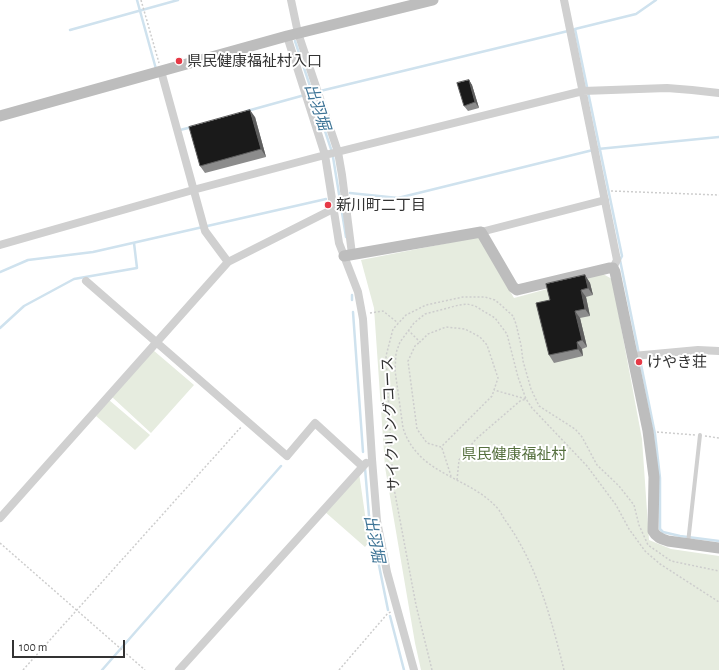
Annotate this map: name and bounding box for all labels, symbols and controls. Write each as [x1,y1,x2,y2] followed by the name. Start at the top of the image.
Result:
[187,52,322,70] place label: 県民健康福祉村入口
[174,56,184,66] marker: 県民健康福祉村入口
[300,81,334,133] water label: 出羽堀
[336,196,426,214] place label: 新川町二丁目
[323,200,333,210] marker: 新川町二丁目
[647,353,707,371] place label: けやき荘
[378,356,404,492] street label: サイクリングコース
[634,357,644,367] marker: けやき荘
[462,445,566,463] park label: 県民健康福祉村
[360,514,388,564] water label: 出羽堀
[14,632,127,658] scale bar
[19,641,47,653] text: 100 m

